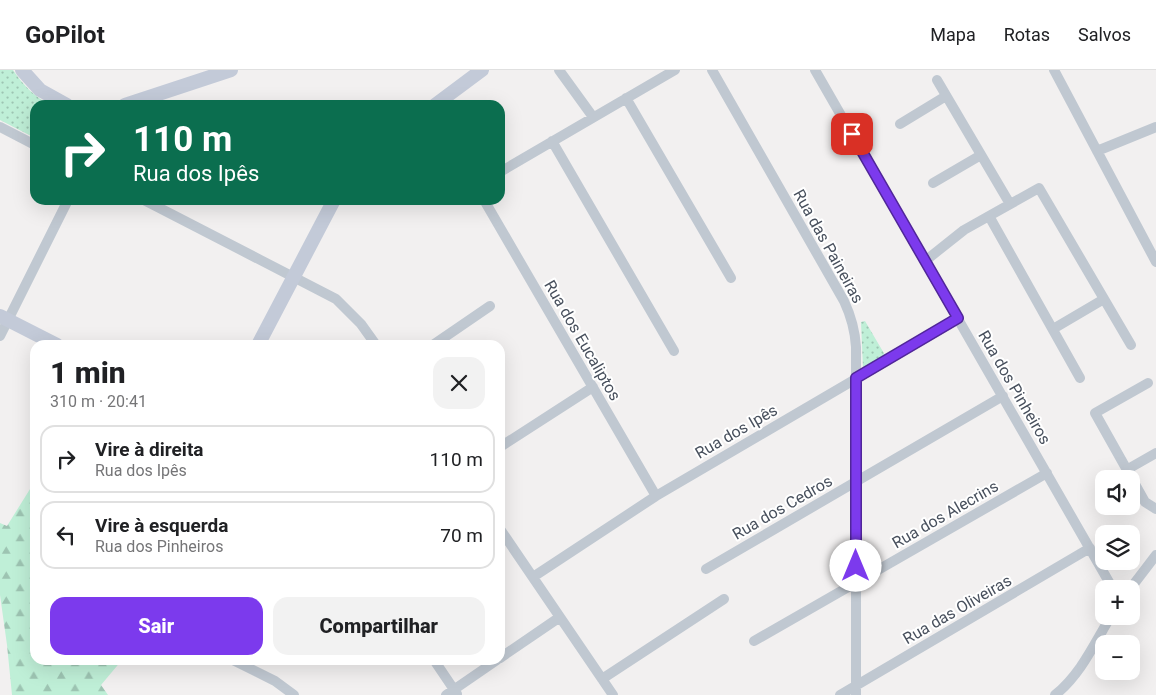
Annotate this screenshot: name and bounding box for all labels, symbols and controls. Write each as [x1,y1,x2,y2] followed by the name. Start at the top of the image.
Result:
[25,21,105,49] text: GoPilot
[930,24,976,45] text: Mapa
[1004,24,1050,45] text: Rotas
[1078,24,1131,45] text: Salvos
[831,113,873,155] pin
[133,119,232,160] text: 110 m
[50,120,115,185] icon: right
[838,120,866,148] icon: arrive
[133,161,259,186] text: Rua dos Ipês
[789,186,868,306] street label: Rua das Paineiras
[540,277,625,404] street label: Rua dos Eucaliptos
[974,327,1055,448] street label: Rua dos Pinheiros
[50,355,126,390] text: 1 min
[433,357,485,409] button: close
[50,392,147,411] text: 310 m · 20:41
[692,400,781,463] street label: Rua dos Ipês
[95,438,204,461] text: Vire à direita
[52,445,80,473] icon: right
[430,448,483,471] text: 110 m
[95,461,187,480] text: Rua dos Ipês
[1095,470,1140,680] map controls
[1095,470,1140,515] button: sound
[729,471,836,544] street label: Rua dos Cedros
[889,476,1002,552] street label: Rua dos Alecrins
[95,514,228,537] text: Vire à esquerda
[52,521,80,549] icon: left
[440,524,483,547] text: 70 m
[1095,525,1140,570] button: layers
[95,537,223,556] text: Rua dos Pinheiros
[829,539,881,591] position arrow
[900,571,1015,648] street label: Rua das Oliveiras
[1095,580,1140,625] button: +
[50,597,263,655] button: Sair
[273,597,485,655] button: Compartilhar
[1095,635,1140,680] button: −

